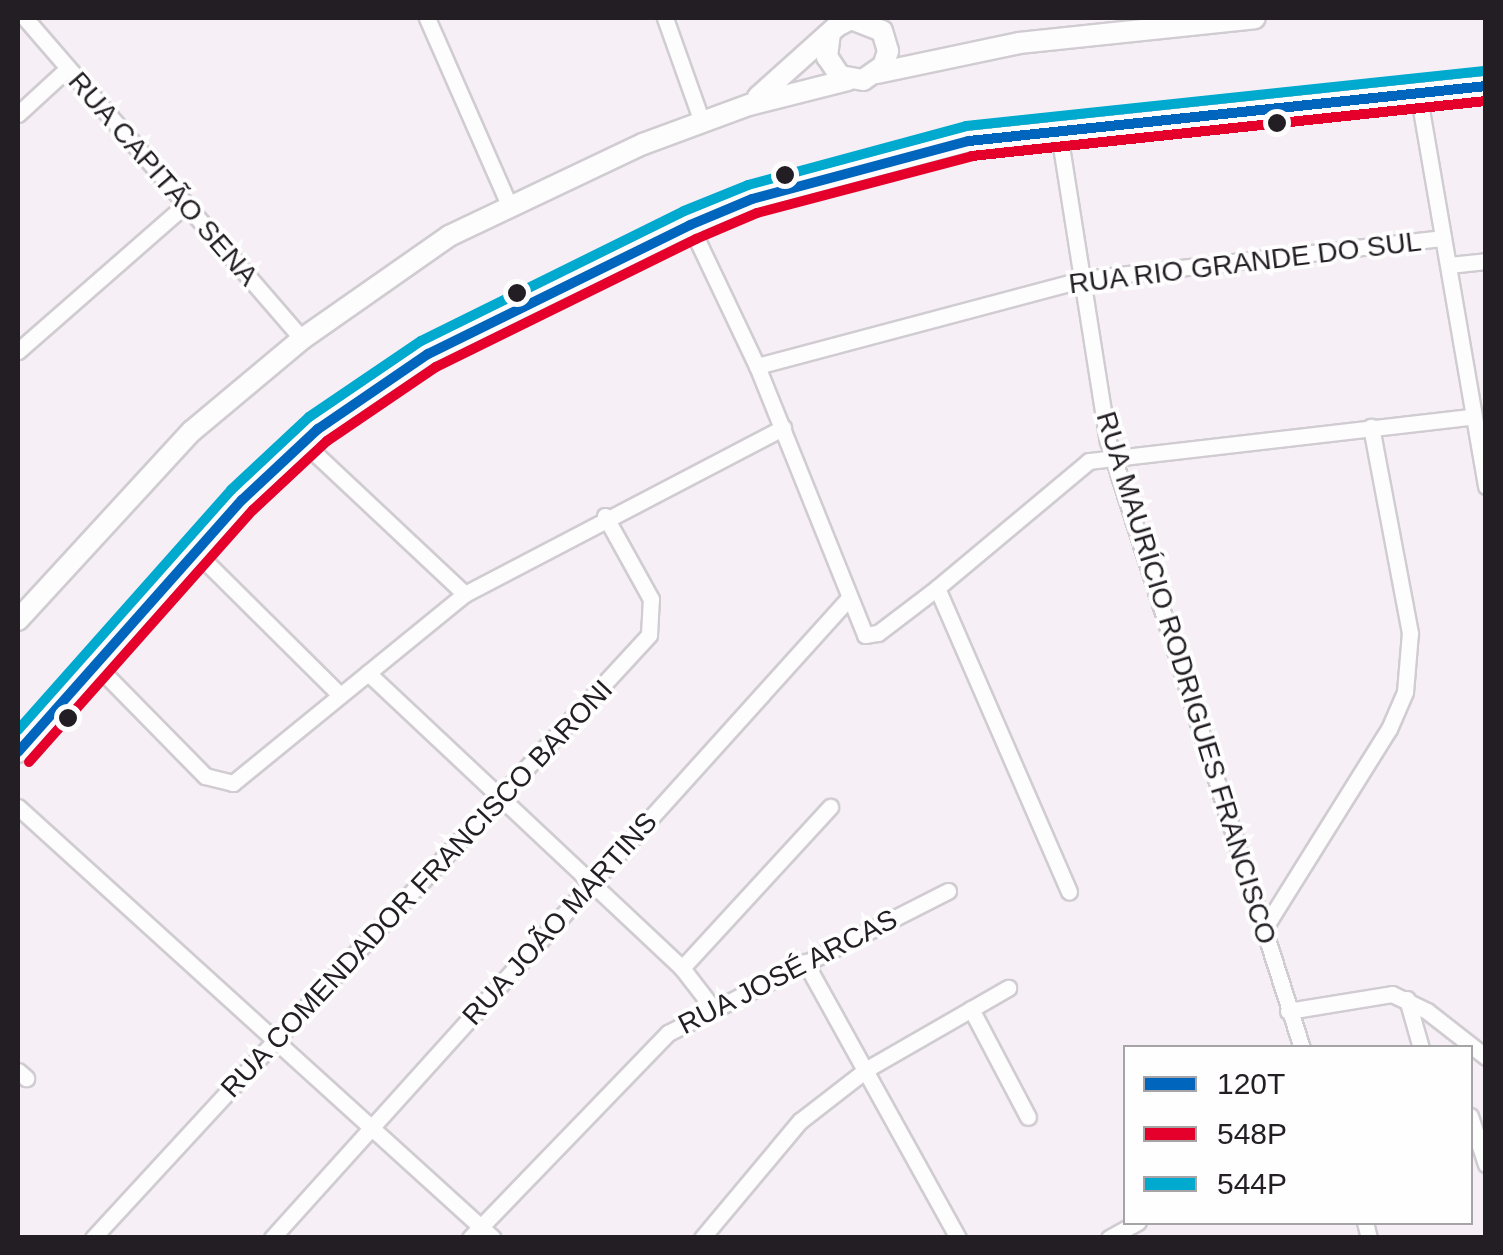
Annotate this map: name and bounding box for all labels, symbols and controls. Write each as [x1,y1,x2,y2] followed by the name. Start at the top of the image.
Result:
[60,65,266,293] street label: RUA CAPITÃO SENA
[1267,113,1287,133] unlabelled marker
[775,165,795,185] unlabelled marker
[1066,225,1424,301] street label: RUA RIO GRANDE DO SUL
[507,283,527,303] unlabelled marker
[1089,407,1283,949] street label: RUA MAURÍCIO RODRIGUES FRANCISCO
[214,673,620,1105] street label: RUA COMENDADOR FRANCISCO BARONI
[58,708,78,728] unlabelled marker
[455,805,665,1033] street label: RUA JOÃO MARTINS
[672,902,904,1042] street label: RUA JOSÉ ARCAS
[1123,1045,1473,1225] legend
[1217,1067,1285,1100] text: 120T
[1217,1117,1287,1150] text: 548P
[1217,1167,1287,1200] text: 544P

